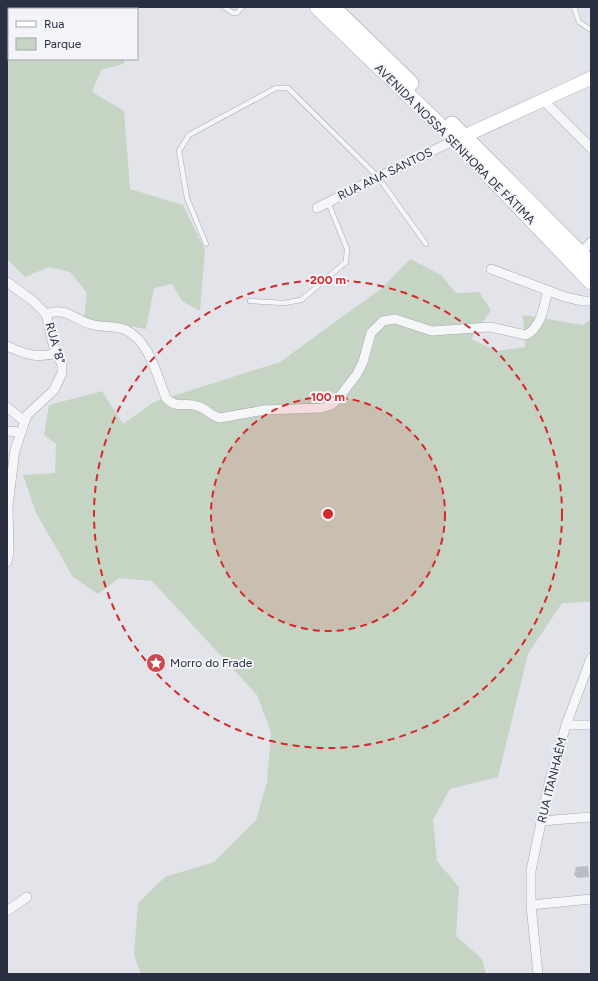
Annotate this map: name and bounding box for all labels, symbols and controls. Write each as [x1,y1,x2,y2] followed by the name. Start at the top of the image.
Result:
[8,8,138,60] legend
[44,17,64,31] text: Rua
[44,37,82,51] text: Parque
[372,61,538,227] street label: AVENIDA NOSSA SENHORA DE FÁTIMA
[335,145,435,203] street label: RUA ANA SANTOS
[310,273,346,287] text: 200 m
[42,321,68,365] street label: RUA "8"
[311,390,345,404] text: 100 m
[321,507,335,521] centre of rings
[145,652,167,674] place icon: Morro do Frade
[170,656,253,670] place label: Morro do Frade
[535,736,569,824] street label: RUA ITANHAÉM

